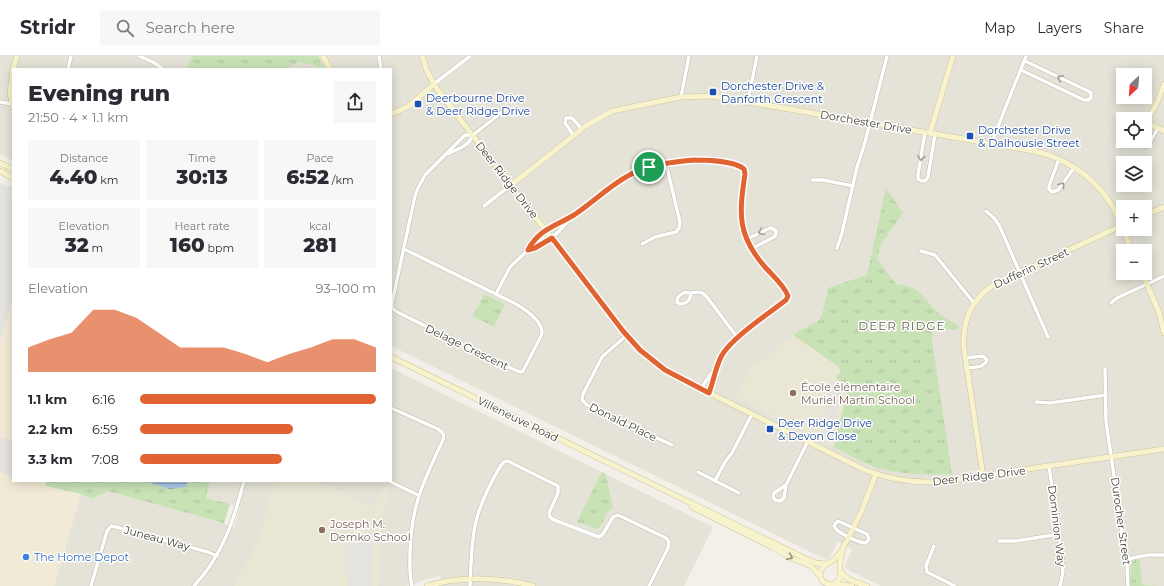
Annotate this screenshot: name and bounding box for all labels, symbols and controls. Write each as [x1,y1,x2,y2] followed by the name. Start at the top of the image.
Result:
[100,10,380,46] search box
[20,16,76,39] text: Stridr
[114,17,136,39] icon: search
[146,18,235,37] text: Search here
[984,19,1015,37] text: Map
[1037,19,1082,37] text: Layers
[1104,19,1144,37] text: Share
[1116,68,1152,104] north arrow
[1116,68,1152,280] map controls
[1057,75,1065,83] one-way arrow
[721,79,825,106] place label: Dorchester Drive & Danforth Crescent
[28,80,170,107] text: Evening run
[334,81,376,123] button: share
[708,87,718,97] marker: Dorchester Drive & Danforth Crescent
[426,91,531,118] place label: Deerbourne Drive & Deer Ridge Drive
[413,99,423,109] marker: Deerbourne Drive & Deer Ridge Drive
[819,107,913,137] street label: Dorchester Drive
[28,109,129,125] text: 21:50 · 4 × 1.1 km
[1116,112,1152,148] button: locate
[978,123,1080,150] place label: Dorchester Drive & Dalhousie Street
[965,131,975,141] marker: Dorchester Drive & Dalhousie Street
[473,139,542,222] street label: Deer Ridge Drive
[632,150,666,184] pin
[60,151,108,165] text: Distance
[188,151,216,165] text: Time
[307,151,333,165] text: Pace
[917,155,925,161] one-way arrow
[638,156,660,178] icon: arrive
[1116,156,1152,192] button: layers
[50,165,97,189] text: 4.40
[176,165,228,189] text: 30:13
[286,165,329,189] text: 6:52
[97,173,118,187] text: km
[329,173,354,187] text: /km
[1057,182,1065,189] one-way arrow
[1116,200,1152,236] button: +
[59,219,109,233] text: Elevation
[174,219,230,233] text: Heart rate
[309,219,331,233] text: kcal
[758,227,766,235] one-way arrow
[65,233,89,257] text: 32
[170,233,205,257] text: 160
[303,233,337,257] text: 281
[89,241,103,255] text: m
[205,241,234,255] text: bpm
[991,244,1071,292] street label: Dufferin Street
[1116,244,1152,280] button: −
[28,280,88,296] text: Elevation
[316,280,376,296] text: 93–100 m
[858,318,946,333] district label: DEER RIDGE
[423,321,511,373] street label: Delage Crescent
[801,380,915,407] place label: École élémentaire Muriel Martin School
[788,388,798,398] marker: École élémentaire Muriel Martin School
[28,391,67,407] text: 1.1 km
[92,391,115,407] text: 6:16
[475,393,561,445] street label: Villeneuve Road
[587,400,659,445] street label: Donald Place
[778,416,872,443] place label: Deer Ridge Drive & Devon Close
[28,421,73,437] text: 2.2 km
[92,421,118,437] text: 6:59
[765,424,775,434] marker: Deer Ridge Drive & Devon Close
[28,451,73,467] text: 3.3 km
[92,451,119,467] text: 7:08
[932,463,1027,489] street label: Deer Ridge Drive
[1108,476,1134,566] street label: Durocher Street
[1045,484,1069,568] street label: Dominion Way
[329,517,411,544] place label: Joseph M. Demko School
[122,522,191,553] street label: Juneau Way
[317,525,327,535] marker: Joseph M. Demko School
[34,550,129,564] place label: The Home Depot
[21,552,31,562] marker: The Home Depot
[786,552,794,560] one-way arrow

